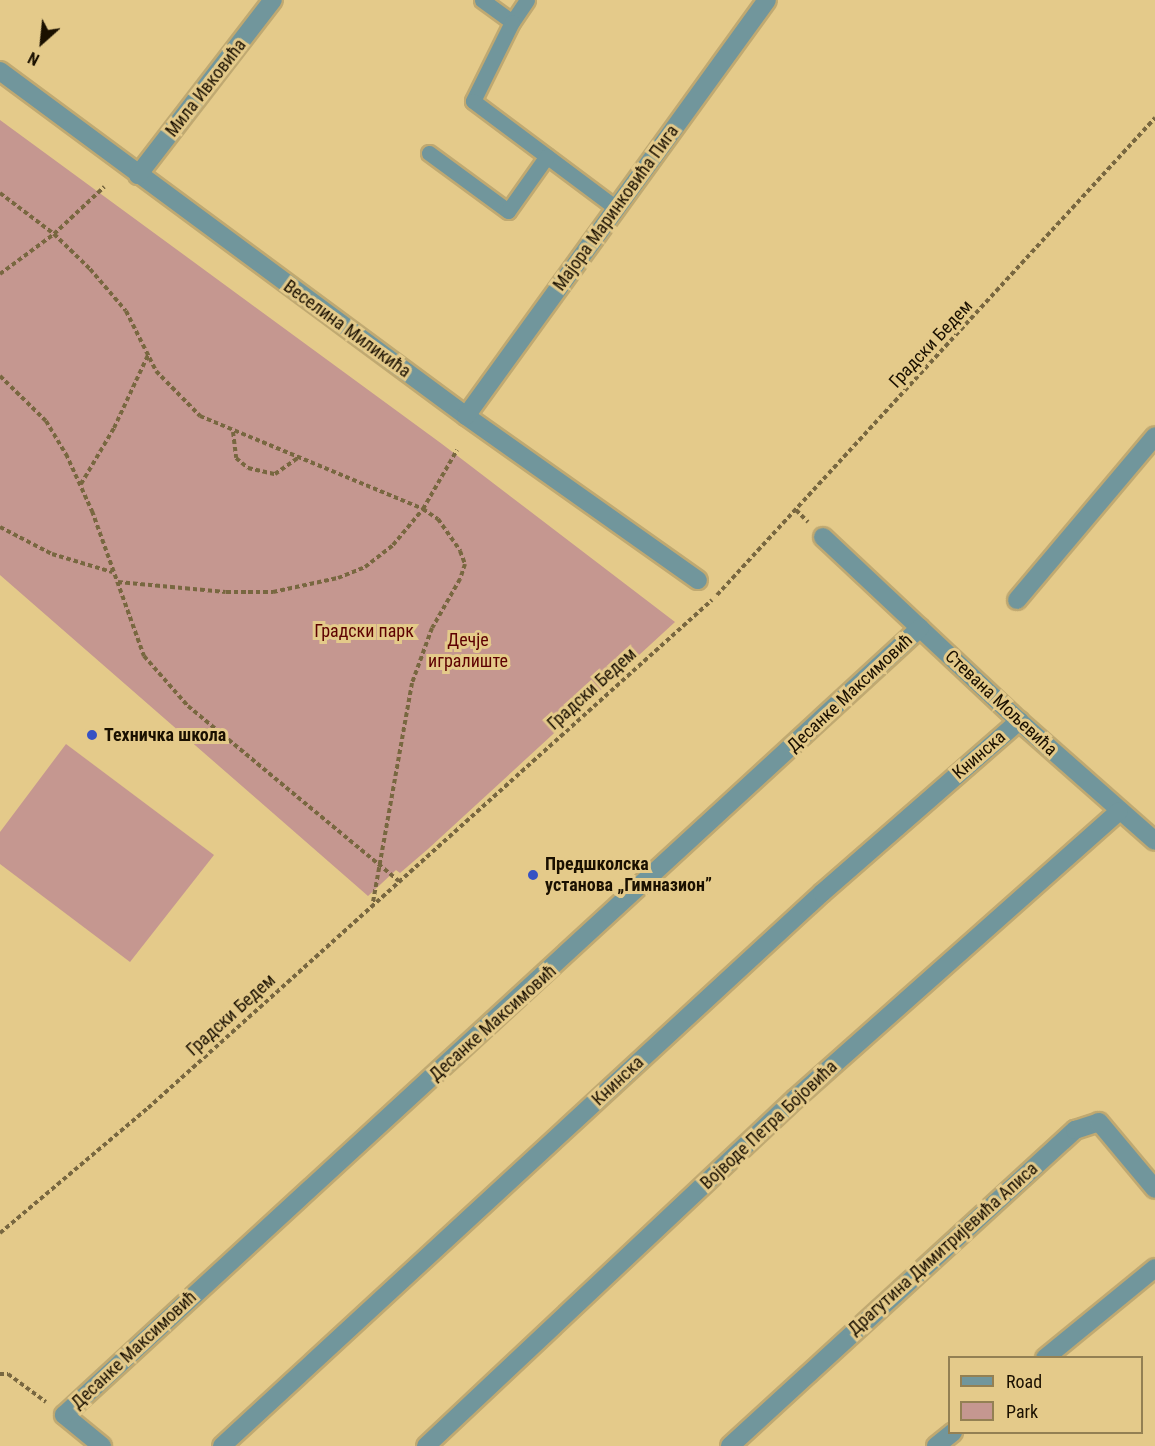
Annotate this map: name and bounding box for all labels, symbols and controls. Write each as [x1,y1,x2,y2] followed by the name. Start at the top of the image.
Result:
[12,12,72,72] north arrow
[161,35,251,141] street label: Мила Ивковића
[25,48,42,69] text: N
[549,121,683,295] street label: Мајора Маринковића Пига
[279,276,415,382] street label: Веселина Миликића
[885,296,977,392] street label: Градски Бедем
[314,620,414,642] park label: Градски парк
[783,629,917,757] street label: Десанке Максимовић
[428,630,508,672] park label: Дечје игралиште
[543,643,641,735] street label: Градски Бедем
[941,646,1061,760] street label: Стевана Мољевића
[104,724,226,746] place label: Техничка школа
[948,726,1010,784] street label: Книнска
[85,728,99,742] marker: Техничка школа
[545,854,712,896] place label: Предшколска установа „Гимназион”
[526,868,540,882] marker: Предшколска установа „Гимназион”
[425,960,561,1086] street label: Десанке Максимовић
[182,969,280,1061] street label: Градски Бедем
[588,1052,648,1110] street label: Книнска
[696,1056,842,1194] street label: Војводе Петра Бојовића
[844,1158,1042,1340] street label: Драгутина Димитријевића Аписа
[67,1286,201,1414] street label: Десанке Максимовић
[948,1356,1143,1434] legend
[1006,1371,1042,1392] text: Road
[1006,1401,1038,1422] text: Park

